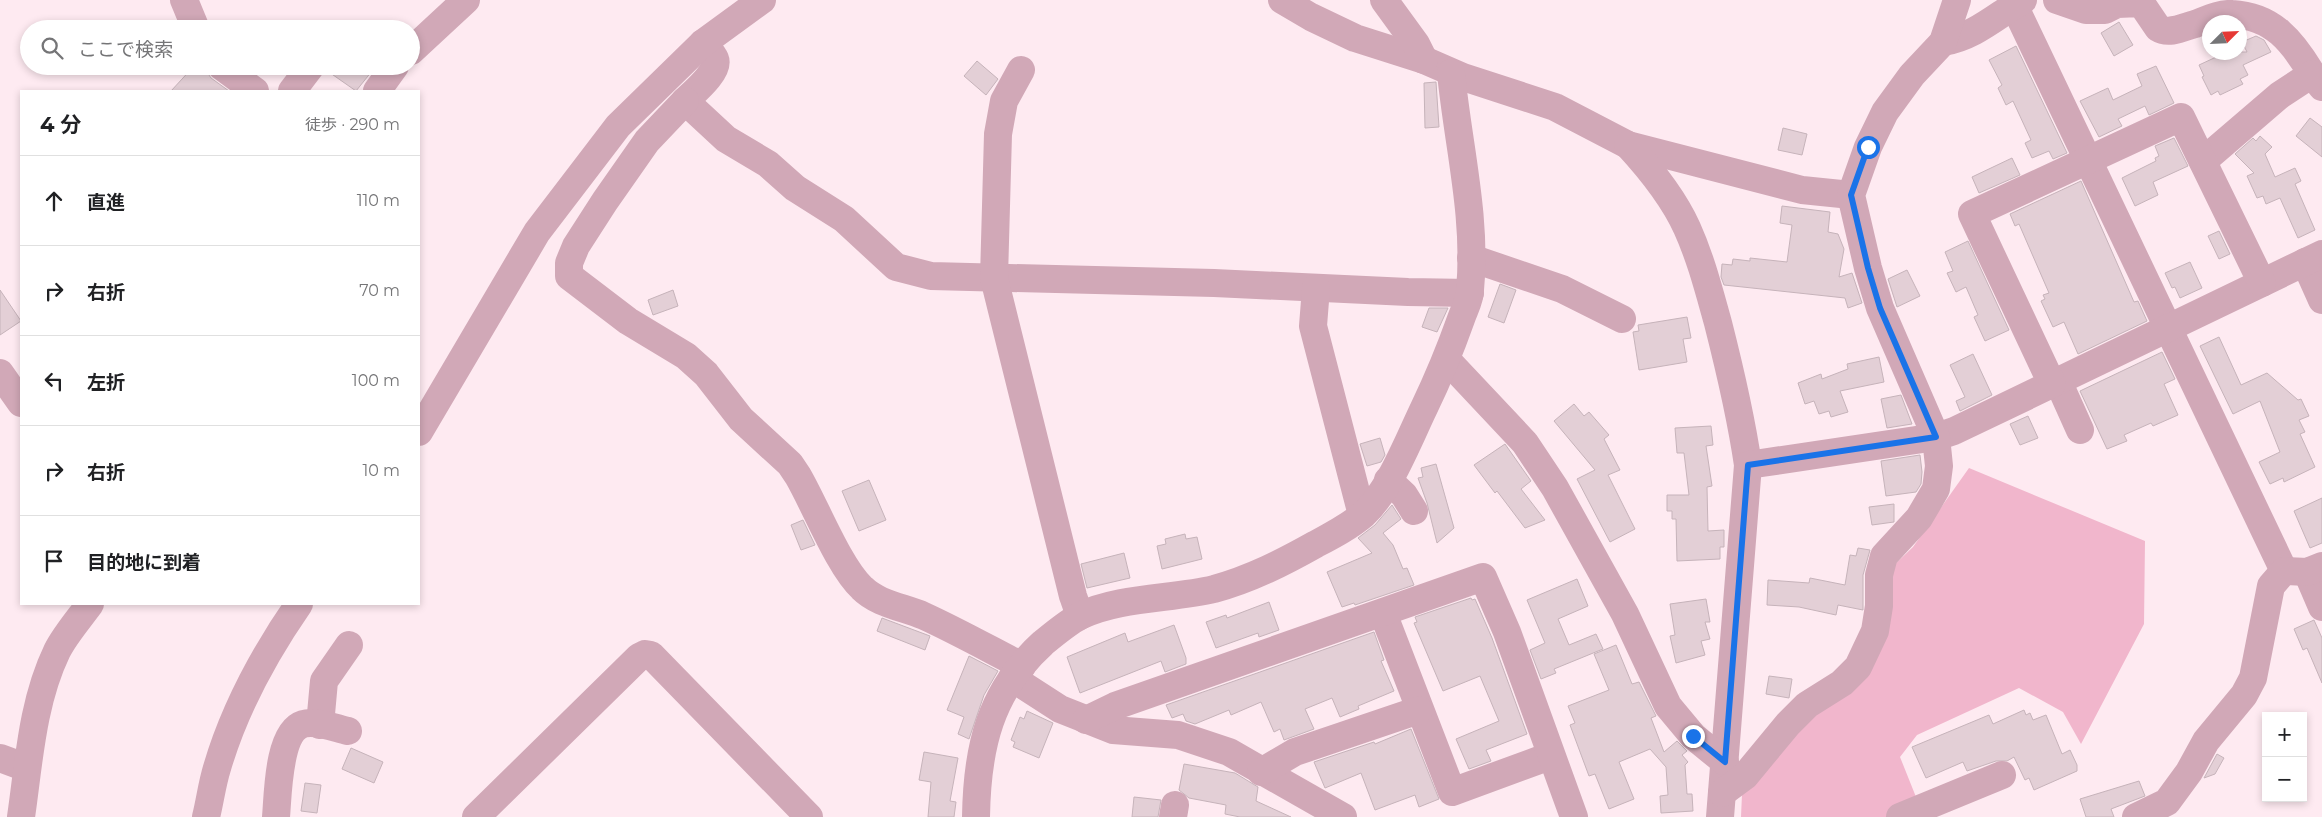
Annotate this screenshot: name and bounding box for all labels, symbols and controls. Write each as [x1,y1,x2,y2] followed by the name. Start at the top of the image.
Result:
[2202,15,2247,60] north arrow
[20,20,420,75] search box
[38,34,66,62] icon: search
[78,38,173,61] text: ここで検索
[40,112,81,137] text: 4 分
[305,115,400,134] text: 徒歩 · 290 m
[1857,136,1880,159] route start
[40,187,68,215] icon: ahead
[87,191,125,214] text: 直進
[357,191,400,210] text: 110 m
[40,277,68,305] icon: right
[87,281,125,304] text: 右折
[359,281,400,300] text: 70 m
[40,367,68,395] icon: left
[87,371,125,394] text: 左折
[352,371,400,390] text: 100 m
[40,457,68,485] icon: right
[87,461,125,484] text: 右折
[362,461,400,480] text: 10 m
[40,547,68,575] icon: arrive
[87,551,201,574] text: 目的地に到着
[2262,712,2307,802] map controls
[2262,712,2307,757] button: +
[1682,725,1705,748] route end
[2262,757,2307,802] button: −

